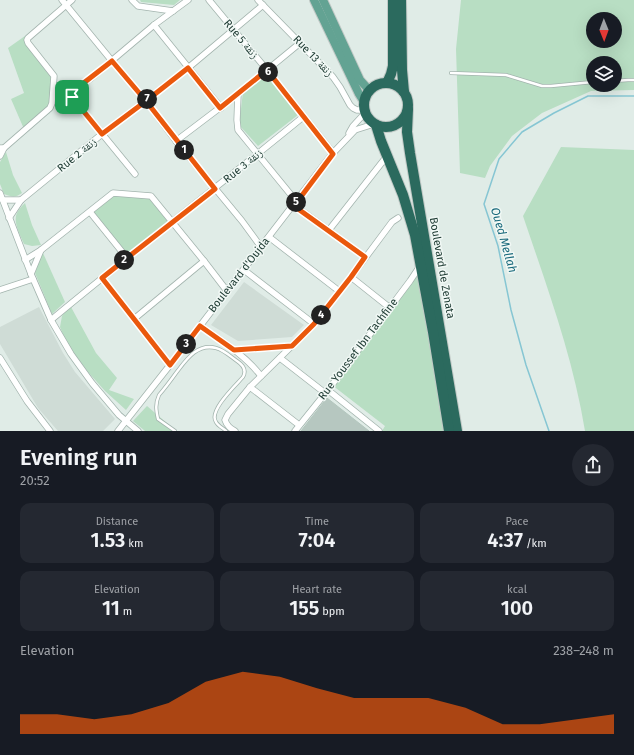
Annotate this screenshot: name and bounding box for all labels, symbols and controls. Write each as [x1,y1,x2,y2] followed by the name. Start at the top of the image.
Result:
[586,12,622,48] north arrow
[586,12,622,92] map controls
[221,17,261,61] street label: Rue 5 زنقة
[290,33,336,79] street label: Rue 13 زنقة
[586,56,622,92] button: layers
[258,62,278,82] pin: 6
[265,65,271,78] text: 6
[55,80,89,114] pin
[61,86,83,108] icon: arrive
[137,89,157,109] pin: 7
[144,92,150,105] text: 7
[55,135,99,175] street label: Rue 2 زنقة
[174,140,194,160] pin: 1
[181,143,187,156] text: 1
[221,146,265,186] street label: Rue 3 زنقة
[286,192,306,212] pin: 5
[293,195,299,208] text: 5
[488,206,520,274] water label: Oued Mellah
[427,216,457,320] street label: Boulevard de Zenata
[206,235,272,315] street label: Boulevard d'Oujda
[114,250,134,270] pin: 2
[121,253,127,266] text: 2
[316,296,400,402] street label: Rue Youssef Ibn Tachfine
[311,305,331,325] pin: 4
[318,308,324,321] text: 4
[176,334,196,354] pin: 3
[183,337,189,350] text: 3
[20,444,137,471] text: Evening run
[572,444,614,486] button: share
[20,473,50,488] text: 20:52
[96,515,138,528] text: Distance
[305,515,329,528] text: Time
[506,515,528,528] text: Pace
[91,528,125,552] text: 1.53
[299,528,335,552] text: 7:04
[487,528,523,552] text: 4:37
[125,537,143,550] text: km
[523,537,547,550] text: /km
[94,583,140,596] text: Elevation
[292,583,342,596] text: Heart rate
[507,583,527,596] text: kcal
[102,596,120,620] text: 11
[289,596,319,620] text: 155
[501,596,533,620] text: 100
[120,605,132,618] text: m
[319,605,345,618] text: bpm
[20,643,74,658] text: Elevation
[553,643,614,658] text: 238–248 m

